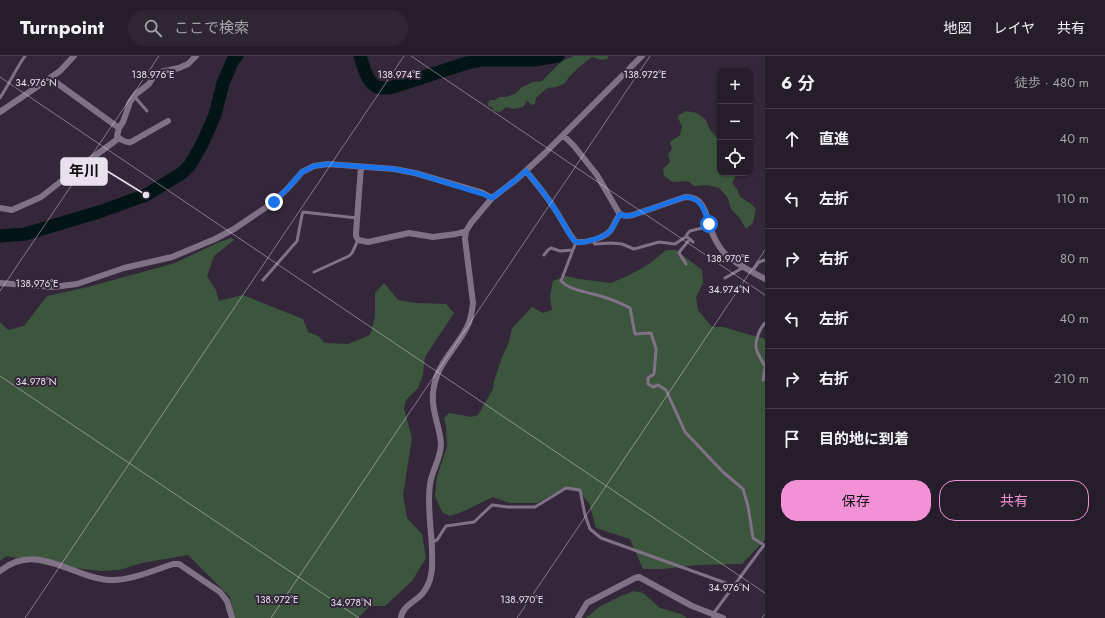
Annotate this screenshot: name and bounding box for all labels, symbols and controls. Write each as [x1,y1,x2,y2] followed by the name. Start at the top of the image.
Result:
[128,10,408,46] search box
[20,14,104,41] text: Turnpoint
[142,17,164,39] icon: search
[174,17,249,39] text: ここで検索
[943,18,971,38] text: 地図
[993,18,1035,38] text: レイヤ
[1057,18,1085,38] text: 共有
[131,67,175,82] text: 138.976°E
[377,67,421,82] text: 138.974°E
[624,67,666,82] text: 138.972°E
[717,68,753,176] map controls
[717,68,753,104] button: +
[781,71,814,95] text: 6 分
[1015,73,1089,92] text: 徒歩 · 480 m
[15,75,57,90] text: 34.976°N
[717,104,753,140] button: −
[781,128,803,150] icon: ahead
[819,128,849,150] text: 直進
[1060,129,1089,148] text: 40 m
[717,140,753,176] button: locate
[61,158,107,185] callout: 年川
[69,160,99,182] text: 年川
[781,188,803,210] icon: left
[819,188,849,210] text: 左折
[1055,189,1089,208] text: 110 m
[265,193,283,211] route end
[700,215,718,233] route start
[781,248,803,270] icon: right
[819,248,849,270] text: 右折
[1060,249,1089,268] text: 80 m
[706,251,750,266] text: 138.970°E
[15,276,59,291] text: 138.976°E
[708,282,750,297] text: 34.974°N
[781,308,803,330] icon: left
[819,308,849,330] text: 左折
[1060,309,1089,328] text: 40 m
[781,368,803,390] icon: right
[819,368,849,390] text: 右折
[1054,369,1089,388] text: 210 m
[16,374,57,389] text: 34.978°N
[781,428,803,450] icon: arrive
[819,428,909,450] text: 目的地に到着
[781,480,931,521] button: 保存
[939,480,1089,521] button: 共有
[708,580,750,595] text: 34.976°N
[256,592,298,607] text: 138.972°E
[500,592,544,607] text: 138.970°E
[331,595,372,610] text: 34.978°N

